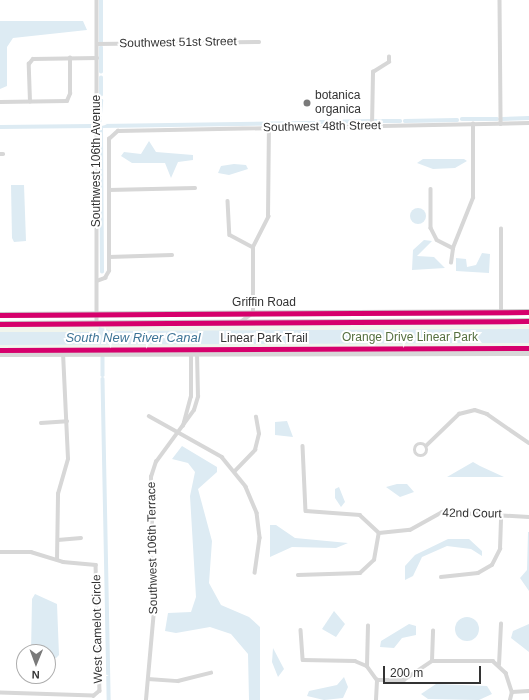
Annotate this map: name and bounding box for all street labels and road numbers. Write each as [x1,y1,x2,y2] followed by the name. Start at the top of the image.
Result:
[119,35,237,51] street label: Southwest 51st Street
[90,94,104,228] street label: Southwest 106th Avenue
[263,119,381,135] street label: Southwest 48th Street
[232,296,296,310] street label: Griffin Road
[220,332,308,346] street label: Linear Park Trail
[145,482,161,614] street label: Southwest 106th Terrace
[442,506,502,522] street label: 42nd Court
[90,574,106,684] street label: West Camelot Circle

